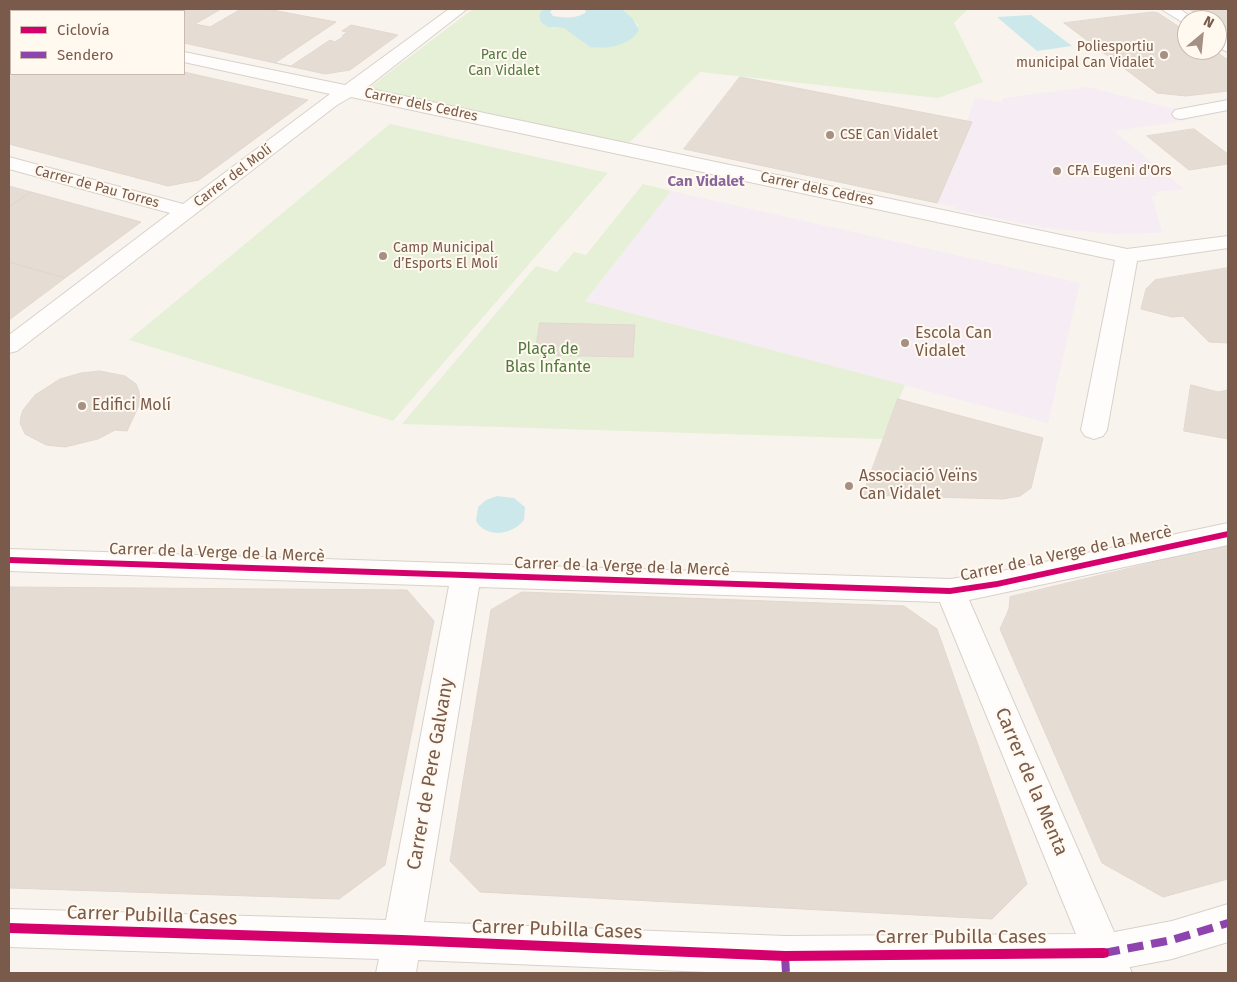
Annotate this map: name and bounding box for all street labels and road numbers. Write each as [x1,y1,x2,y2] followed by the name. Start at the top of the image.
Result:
[363,85,479,125] street label: Carrer dels Cedres
[191,141,275,211] street label: Carrer del Molí
[33,162,161,212] street label: Carrer de Pau Torres
[759,169,875,209] street label: Carrer dels Cedres
[958,522,1174,586] street label: Carrer de la Verge de la Mercè
[109,540,325,566] street label: Carrer de la Verge de la Mercè
[514,554,730,580] street label: Carrer de la Verge de la Mercè
[403,676,459,872] street label: Carrer de Pere Galvany
[990,705,1072,859] street label: Carrer de la Menta
[66,902,238,930] street label: Carrer Pubilla Cases
[471,916,643,944] street label: Carrer Pubilla Cases
[876,927,1046,949] street label: Carrer Pubilla Cases

